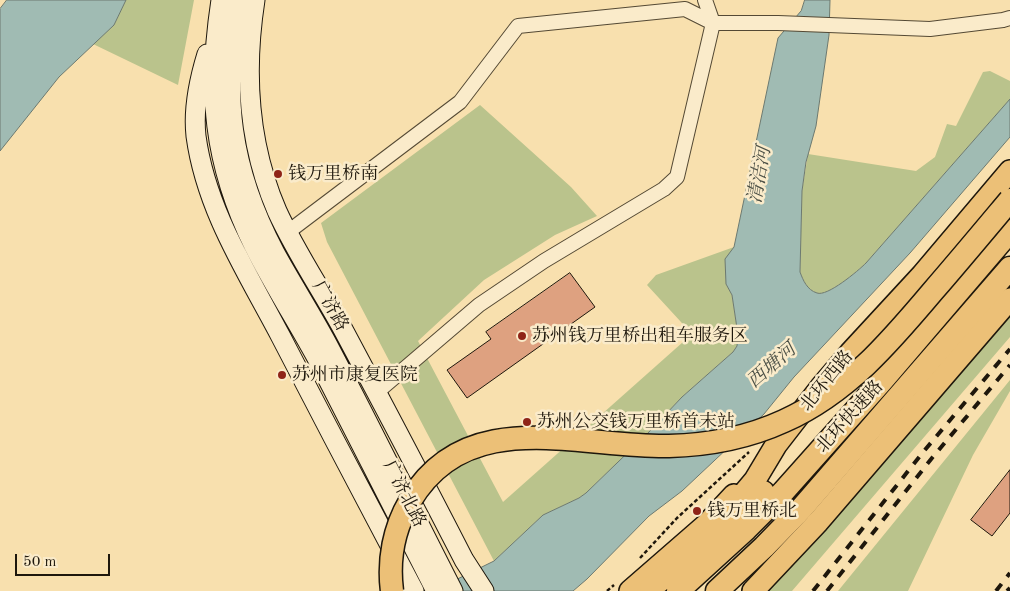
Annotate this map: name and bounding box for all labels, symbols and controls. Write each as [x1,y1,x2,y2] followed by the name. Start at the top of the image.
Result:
[744,145,776,205] water label: 清洁河
[288,163,378,185] place label: 钱万里桥南
[272,168,284,180] marker: 钱万里桥南
[307,277,353,335] street label: 广济路
[532,325,748,347] place label: 苏州钱万里桥出租车服务区
[516,330,528,342] marker: 苏州钱万里桥出租车服务区
[743,339,801,393] water label: 西塘河
[796,346,858,416] street label: 北环西路
[292,364,418,386] place label: 苏州市康复医院
[276,369,288,381] marker: 苏州市康复医院
[812,376,888,458] street label: 北环快速路
[537,411,735,433] place label: 苏州公交钱万里桥首末站
[521,416,533,428] marker: 苏州公交钱万里桥首末站
[378,457,430,531] street label: 广济北路
[707,500,797,522] place label: 钱万里桥北
[691,505,703,517] marker: 钱万里桥北
[18,544,112,576] scale bar
[23,555,57,570] text: 50 m

